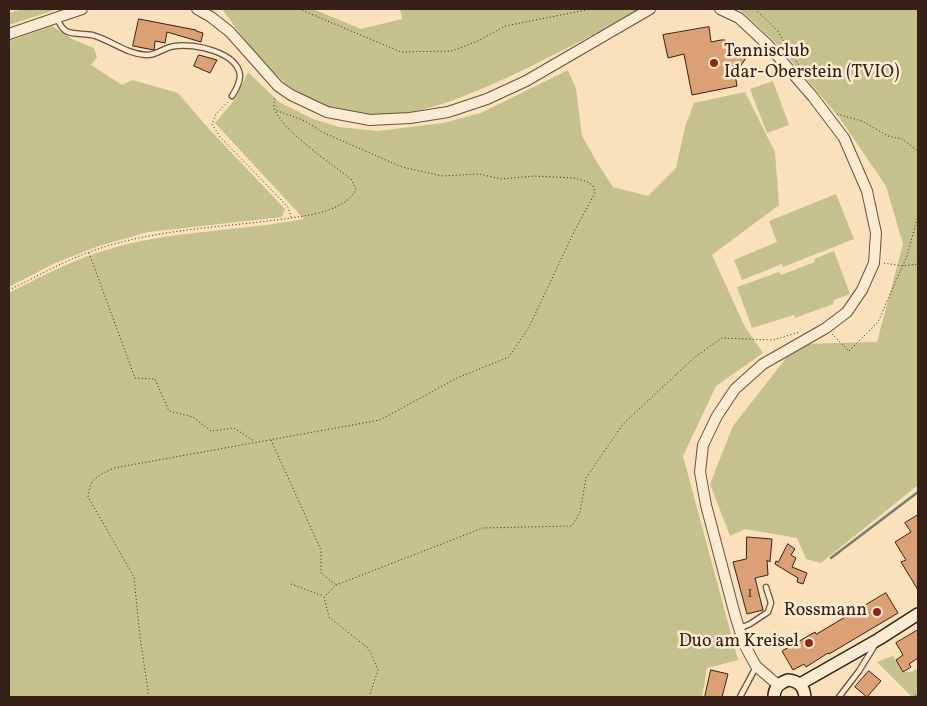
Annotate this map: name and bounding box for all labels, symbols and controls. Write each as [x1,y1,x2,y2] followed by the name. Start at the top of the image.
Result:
[724,42,900,84] place label: Tennisclub Idar-Oberstein (TVIO)
[708,57,720,69] marker: Tennisclub Idar-Oberstein (TVIO)
[747,585,753,603] house number: 1
[784,601,867,623] place label: Rossmann
[871,606,883,618] marker: Rossmann
[679,632,799,654] place label: Duo am Kreisel
[803,637,815,649] marker: Duo am Kreisel

